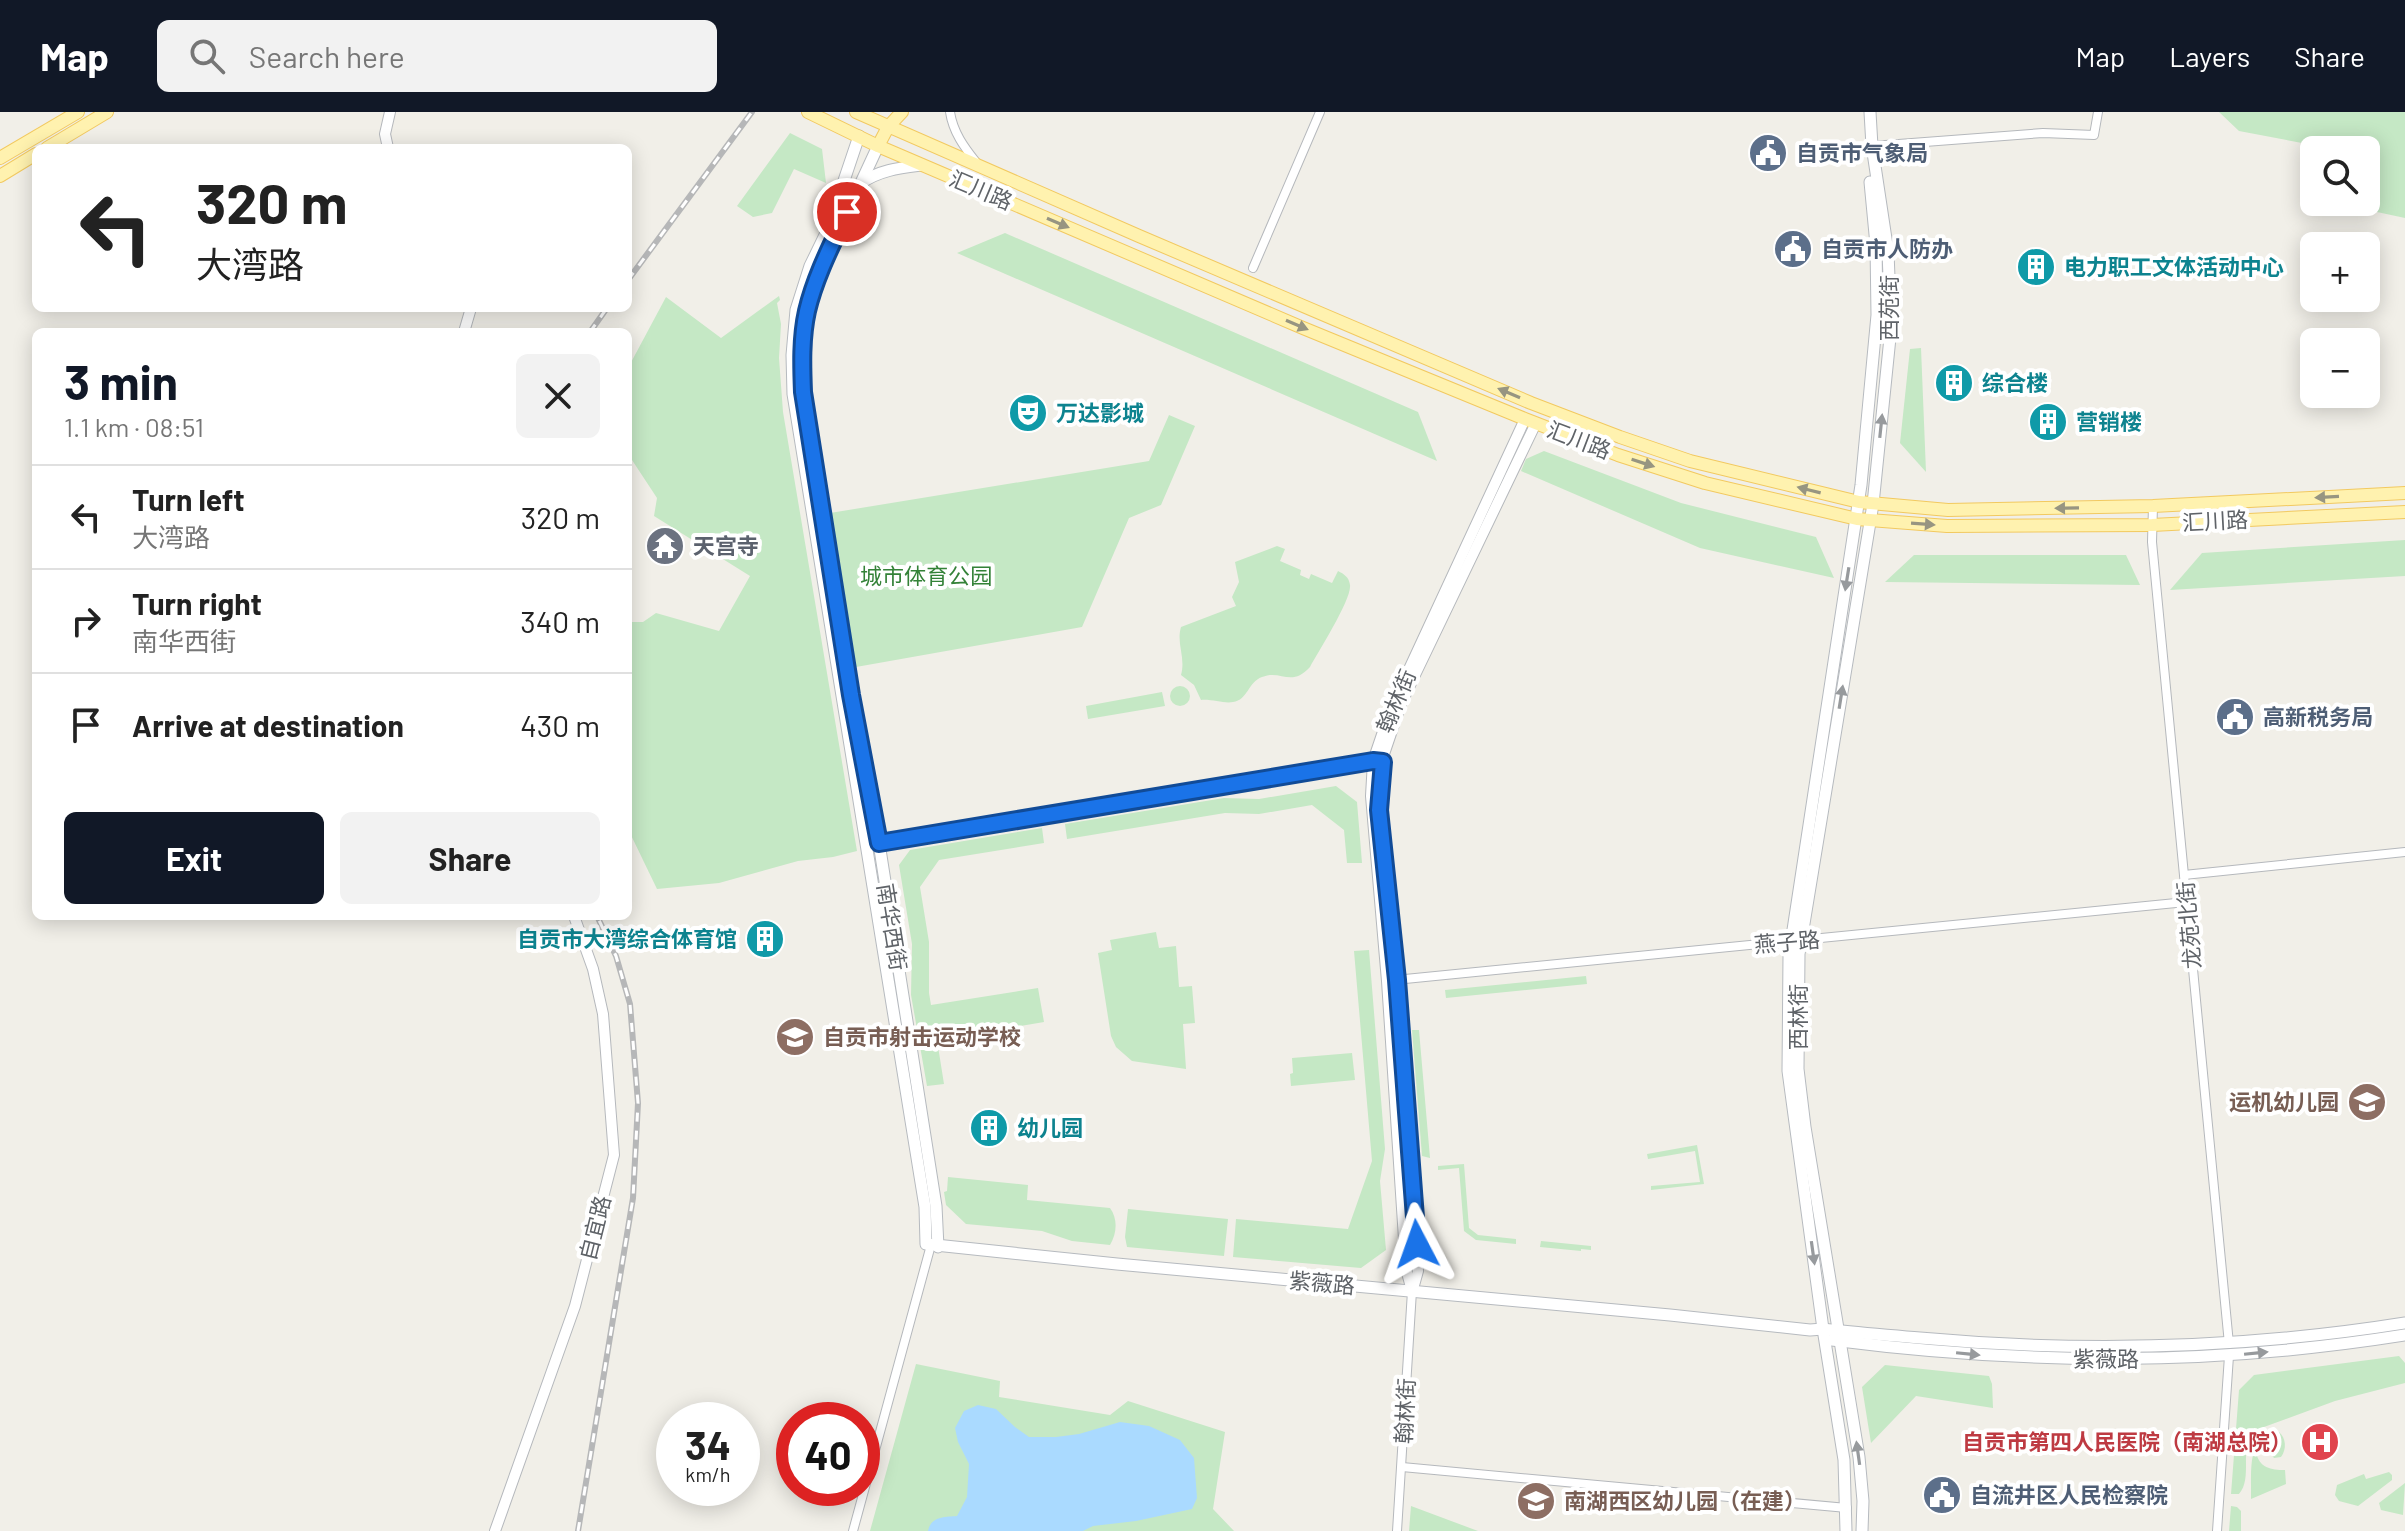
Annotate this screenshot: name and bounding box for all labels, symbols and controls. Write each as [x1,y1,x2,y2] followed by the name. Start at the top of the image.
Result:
[157,20,717,92] search box
[40,33,109,79] text: Map
[185,34,229,78] icon: search
[249,38,405,74] text: Search here
[2075,39,2125,73] text: Map
[2169,39,2250,73] text: Layers
[2294,39,2365,73] text: Share
[1747,132,1789,174] public building icon: 自贡市气象局
[2300,136,2380,408] map controls
[2300,136,2380,216] button: search
[1796,139,1928,165] place label: 自贡市气象局
[946,164,1017,214] street label: 汇川路
[196,168,347,235] text: 320 m
[64,176,168,280] icon: left
[813,178,881,246] pin
[825,190,869,234] icon: arrive
[1046,216,1070,230] one-way arrow
[1772,228,1814,270] public building icon: 自贡市人防办
[2300,232,2380,312] button: +
[1821,235,1953,261] place label: 自贡市人防办
[196,242,304,285] text: 大湾路
[2015,246,2057,288] building icon: 电力职工文体活动中心
[2064,253,2284,279] place label: 电力职工文体活动中心
[1875,275,1901,341] street label: 西苑街
[1285,319,1309,332] one-way arrow
[2300,328,2380,408] button: −
[64,352,178,410] text: 3 min
[516,354,600,438] button: close
[1933,362,1975,404] building icon: 综合楼
[1982,369,2048,395] place label: 综合楼
[1497,387,1521,400] one-way arrow
[1007,392,1049,434] theatre icon: 万达影城
[1056,399,1144,425] place label: 万达影城
[2027,401,2069,443] building icon: 营销楼
[2076,408,2142,434] place label: 营销楼
[64,411,204,442] text: 1.1 km · 08:51
[1875,413,1888,438] one-way arrow
[1544,415,1615,463] street label: 汇川路
[1631,457,1655,469] one-way arrow
[132,481,245,517] text: Turn left
[1797,483,1822,496] one-way arrow
[2314,491,2339,504] one-way arrow
[64,495,108,539] icon: left
[521,499,600,535] text: 320 m
[2054,502,2079,514] one-way arrow
[2181,505,2249,535] street label: 汇川路
[1911,518,1936,531] one-way arrow
[132,521,210,552] text: 大湾路
[644,525,686,567] temple icon: 天宫寺
[693,532,759,558] place label: 天宫寺
[860,562,992,588] park label: 城市体育公园
[1840,567,1853,592] one-way arrow
[132,585,262,621] text: Turn right
[64,599,108,643] icon: right
[520,603,600,639] text: 340 m
[132,625,236,656] text: 南华西街
[1370,665,1420,736] street label: 翰林街
[1835,685,1848,710] one-way arrow
[2214,696,2256,738] public building icon: 高新税务局
[64,703,108,747] icon: arrive
[2263,703,2373,729] place label: 高新税务局
[132,707,404,743] text: Arrive at destination
[520,707,600,743] text: 430 m
[64,812,324,904] button: Exit
[340,812,600,904] button: Share
[2171,880,2205,970] street label: 龙苑北街
[873,881,913,972] street label: 南华西街
[744,918,786,960] building icon: 自贡市大湾综合体育馆
[517,925,737,951] place label: 自贡市大湾综合体育馆
[1753,925,1821,957] street label: 燕子路
[1784,984,1810,1050] street label: 西林街
[774,1016,816,1058] school or university icon: 自贡市射击运动学校
[823,1023,1021,1049] place label: 自贡市射击运动学校
[2346,1081,2388,1123] school or university icon: 运机幼儿园
[2229,1088,2339,1114] place label: 运机幼儿园
[968,1107,1010,1149] building icon: 幼儿园
[1017,1114,1083,1140] place label: 幼儿园
[573,1193,615,1263] street label: 自宜路
[1375,1202,1459,1286] position arrow
[1807,1241,1820,1266] one-way arrow
[1288,1266,1356,1298] street label: 紫薇路
[2073,1345,2139,1371] street label: 紫薇路
[2244,1347,2269,1360] one-way arrow
[1956,1348,1981,1361] one-way arrow
[1389,1377,1419,1445] street label: 翰林街
[776,1402,880,1506] speed limit sign: 40
[685,1420,731,1468] text: 34
[2299,1421,2341,1463] hospital icon: 自贡市第四人民医院（南湖总院）
[1962,1428,2292,1454] place label: 自贡市第四人民医院（南湖总院）
[1851,1440,1864,1465] one-way arrow
[685,1462,731,1486] text: km/h
[1921,1474,1963,1516] public building icon: 自流井区人民检察院
[1515,1480,1557,1522] school or university icon: 南湖西区幼儿园（在建）
[1970,1481,2168,1507] place label: 自流井区人民检察院
[1564,1487,1806,1513] place label: 南湖西区幼儿园（在建）

